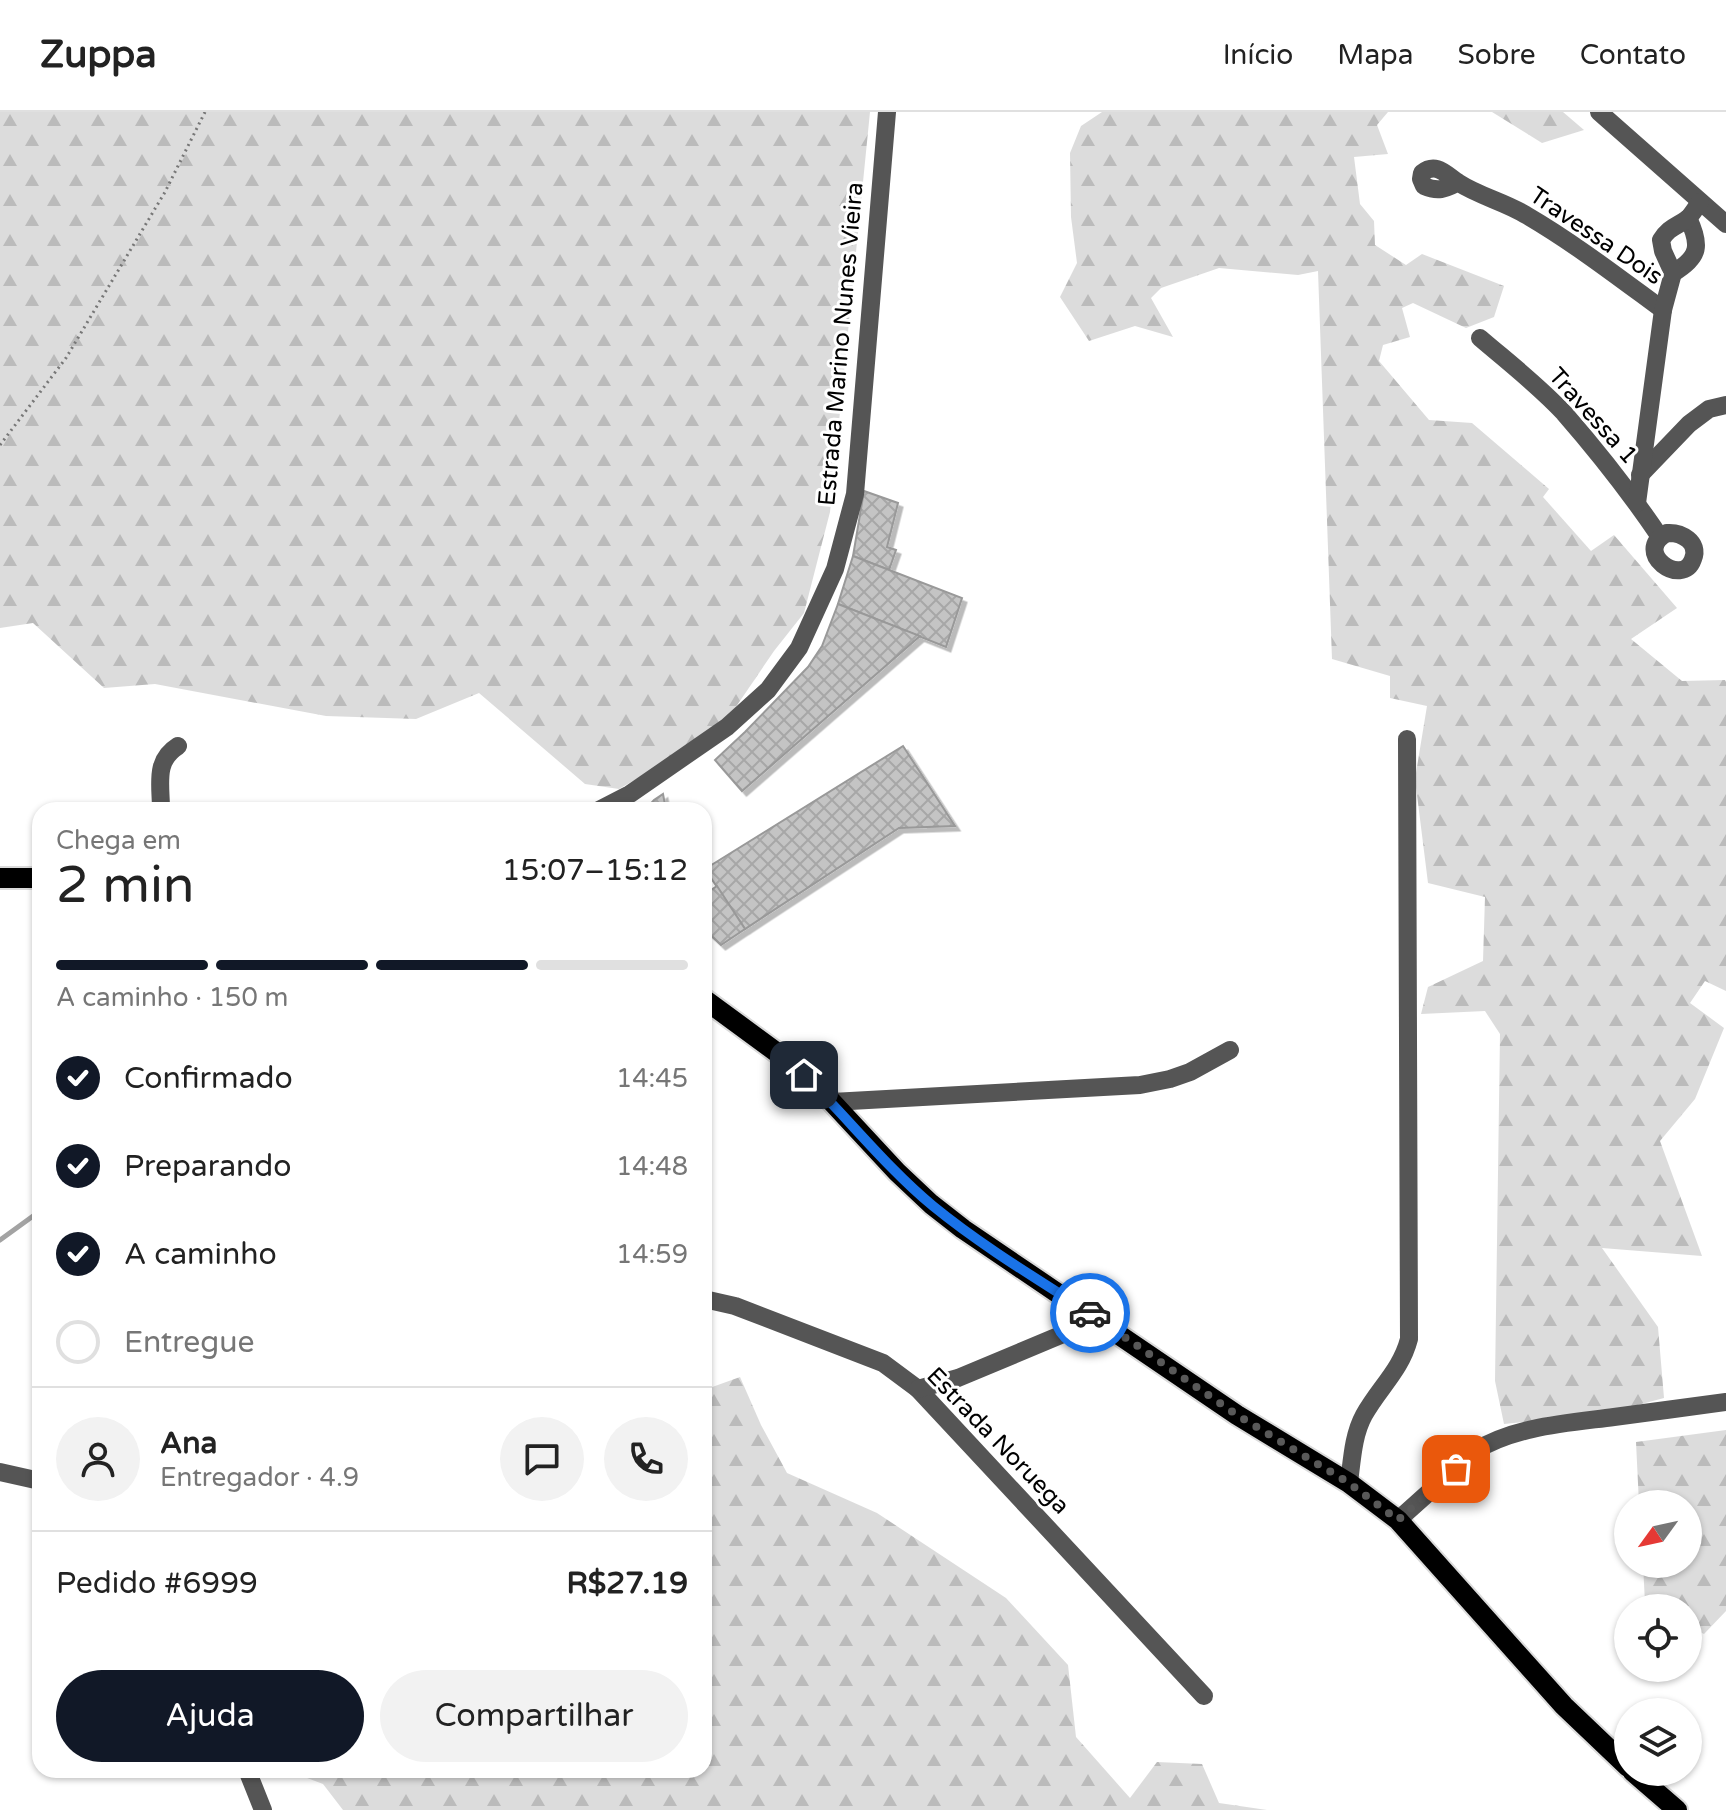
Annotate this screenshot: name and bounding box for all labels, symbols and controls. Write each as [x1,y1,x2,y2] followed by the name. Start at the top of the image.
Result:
[40,32,157,78] text: Zuppa
[1223,38,1293,72] text: Início
[1337,38,1414,72] text: Mapa
[1458,38,1536,72] text: Sobre
[1580,38,1686,72] text: Contato
[812,181,870,507] street label: Estrada Marino Nunes Vieira
[1524,181,1668,291] street label: Travessa Dois
[1542,362,1644,470] street label: Travessa 1
[56,825,181,856] text: Chega em
[502,852,688,889] text: 15:07–15:12
[56,854,195,917] text: 2 min
[56,982,288,1013] text: A caminho · 150 m
[770,1041,838,1109] pin
[782,1053,826,1097] icon: home
[56,1056,100,1100] icon: check
[124,1060,293,1097] text: Confirmado
[616,1063,688,1094] text: 14:45
[56,1144,100,1188] icon: check
[124,1148,292,1185] text: Preparando
[616,1151,688,1182] text: 14:48
[56,1232,100,1276] icon: check
[124,1236,277,1273] text: A caminho
[616,1239,688,1270] text: 14:59
[1050,1273,1130,1353] courier
[1068,1291,1112,1335] icon: car
[124,1324,255,1361] text: Entregue
[921,1362,1075,1520] street label: Estrada Noruega
[56,1417,140,1501] button: person
[500,1417,584,1501] button: chat
[604,1417,688,1501] button: phone
[160,1425,217,1462] text: Ana
[1422,1435,1490,1503] pin
[1434,1447,1478,1491] icon: bag
[160,1462,359,1493] text: Entregador · 4.9
[1614,1490,1702,1578] north arrow
[1614,1490,1702,1786] map controls
[56,1565,258,1602] text: Pedido #6999
[567,1565,688,1602] text: R$27.19
[1614,1594,1702,1682] button: locate
[56,1670,364,1762] button: Ajuda
[380,1670,688,1762] button: Compartilhar
[1614,1698,1702,1786] button: layers

